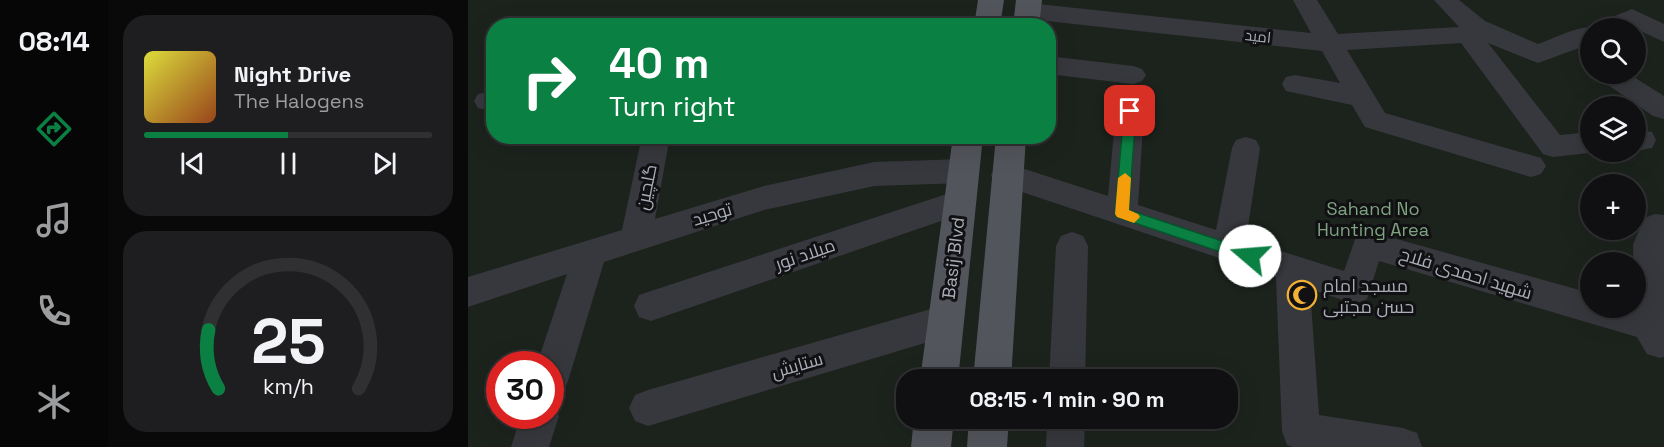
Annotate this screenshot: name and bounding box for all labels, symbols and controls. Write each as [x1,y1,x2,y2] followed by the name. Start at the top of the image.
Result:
[1580,18,1646,318] map controls
[1580,18,1646,84] button: search
[18,24,90,59] text: 08:14
[1244,25,1272,47] street label: امید
[609,37,709,90] text: 40 m
[510,42,588,120] icon: right
[234,60,351,88] text: Night Drive
[1104,85,1155,136] pin
[234,88,364,114] text: The Halogens
[609,89,736,124] text: Turn right
[1113,94,1146,127] icon: arrive
[1580,96,1646,162] button: layers
[33,108,75,150] icon: directions
[176,147,209,180] icon: previous
[272,147,305,180] icon: pause
[368,147,401,180] icon: next
[630,162,663,212] street label: گلچین
[1580,174,1646,240] button: +
[689,197,735,231] street label: توحید
[1317,197,1429,241] park label: Sahand No Hunting Area
[33,199,75,241] icon: music
[937,216,969,300] street label: Basij Blvd
[1218,224,1282,288] position arrow
[771,233,838,275] street label: میلاد نور
[1397,242,1535,305] street label: شهید احمدی فلاح
[1580,252,1646,318] button: −
[1323,274,1414,318] place label: مسجد امام حسن مجتبی
[1286,279,1318,311] mosque icon: مسجد امام حسن مجتبی
[33,290,75,332] icon: phone
[251,302,325,381] text: 25
[768,347,826,383] street label: ستایش
[486,351,564,429] speed limit sign: 30
[262,373,314,400] text: km/h
[33,381,75,423] icon: climate
[969,385,1165,413] text: 08:15 · 1 min · 90 m

